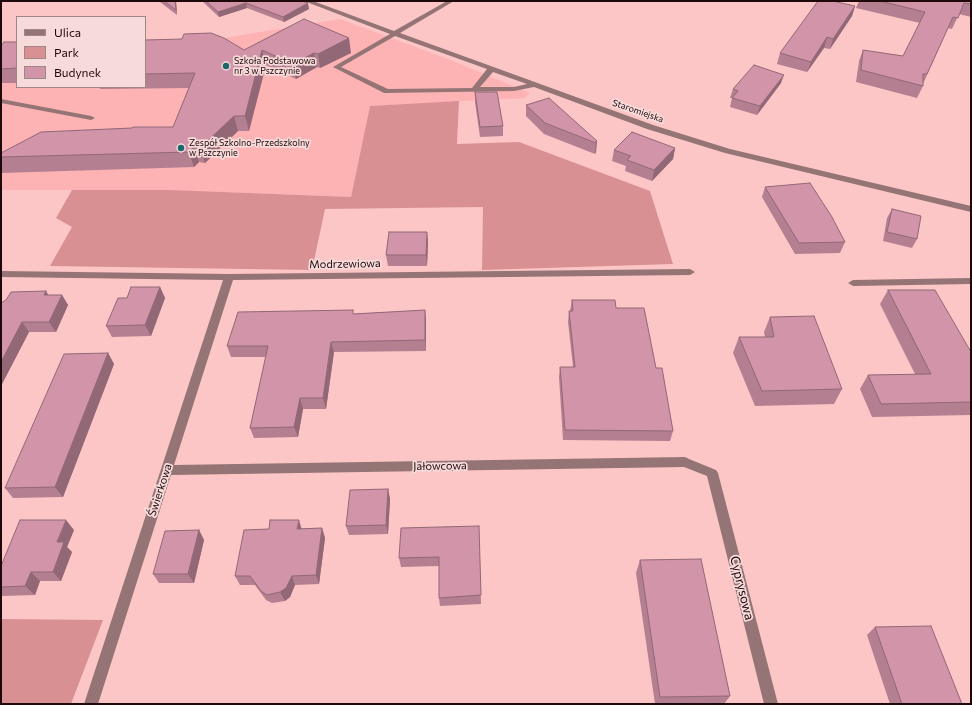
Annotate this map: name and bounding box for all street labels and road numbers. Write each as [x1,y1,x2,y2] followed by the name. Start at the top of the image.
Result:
[611,97,665,125] street label: Staromiejska
[309,257,381,271] street label: Modrzewiowa
[413,459,467,473] street label: Jałowcowa
[145,462,175,518] street label: Świerkowa
[727,554,757,622] street label: Cyprysowa

